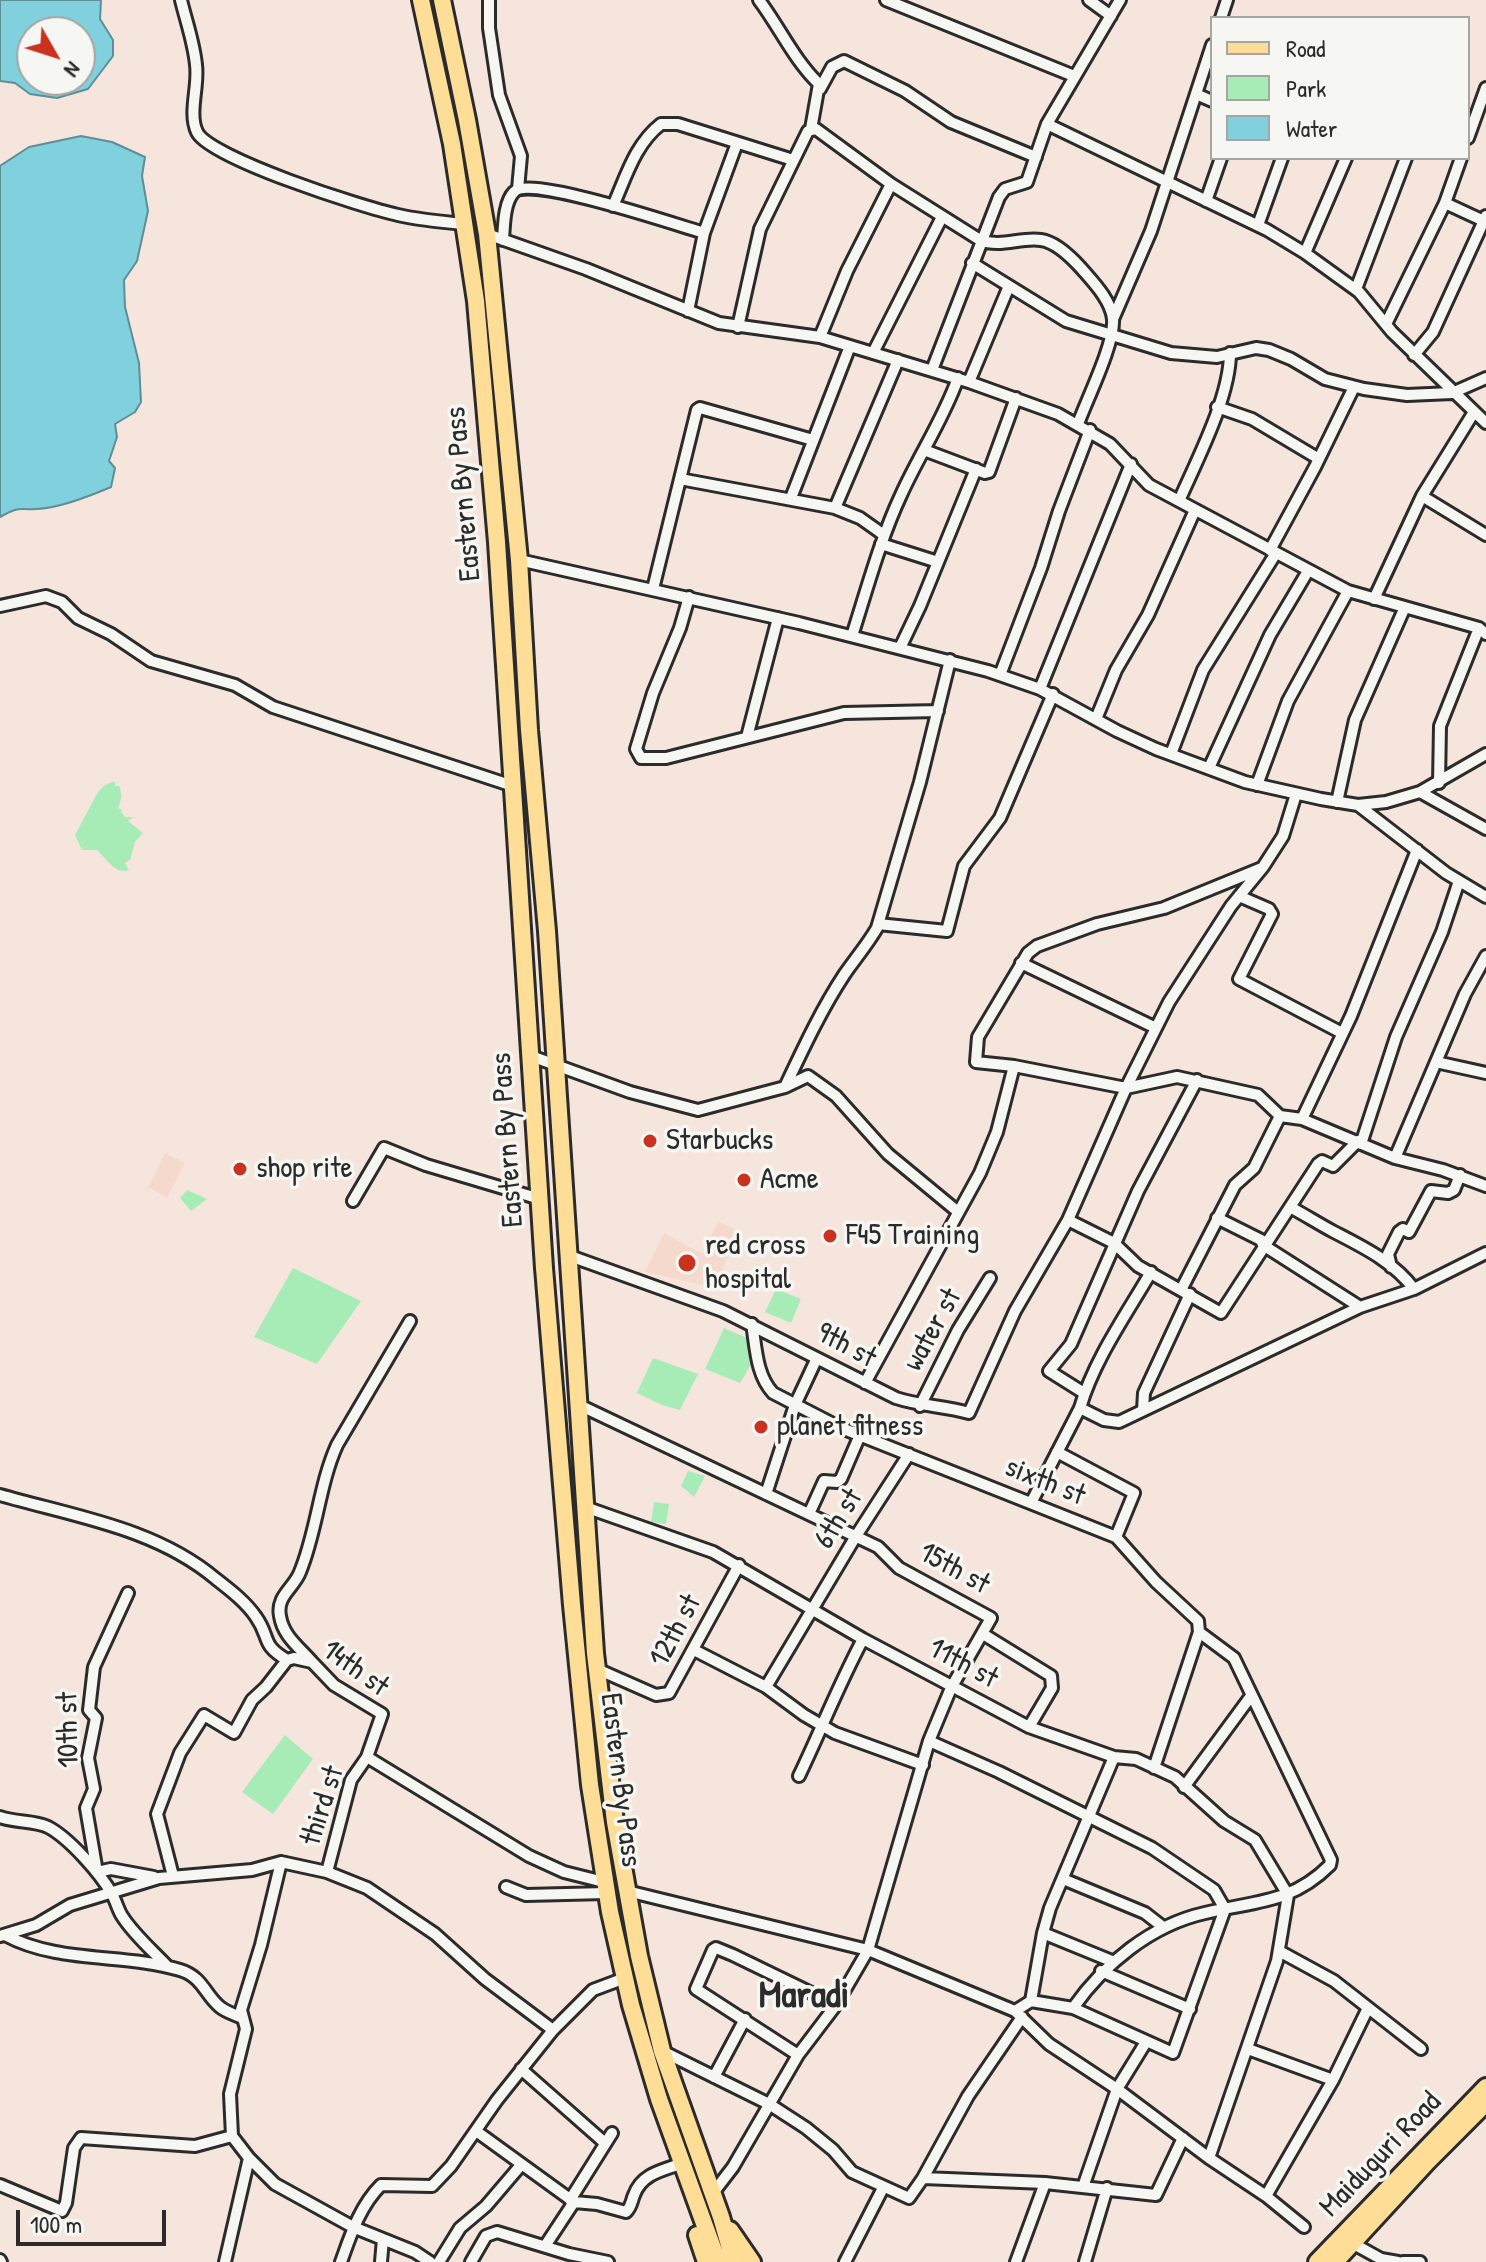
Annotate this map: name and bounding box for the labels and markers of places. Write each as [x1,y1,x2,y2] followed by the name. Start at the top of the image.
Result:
[666,1123,773,1159] place label: Starbucks
[641,1132,659,1150] marker: Starbucks
[256,1151,353,1187] place label: shop rite
[231,1160,249,1178] marker: shop rite
[760,1162,819,1198] place label: Acme
[735,1171,753,1189] marker: Acme
[846,1218,979,1254] place label: F45 Training
[821,1227,839,1245] marker: F45 Training
[705,1228,805,1298] place label: red cross hospital
[676,1252,698,1274] marker: red cross hospital
[777,1409,923,1445] place label: planet fitness
[752,1418,770,1436] marker: planet fitness

